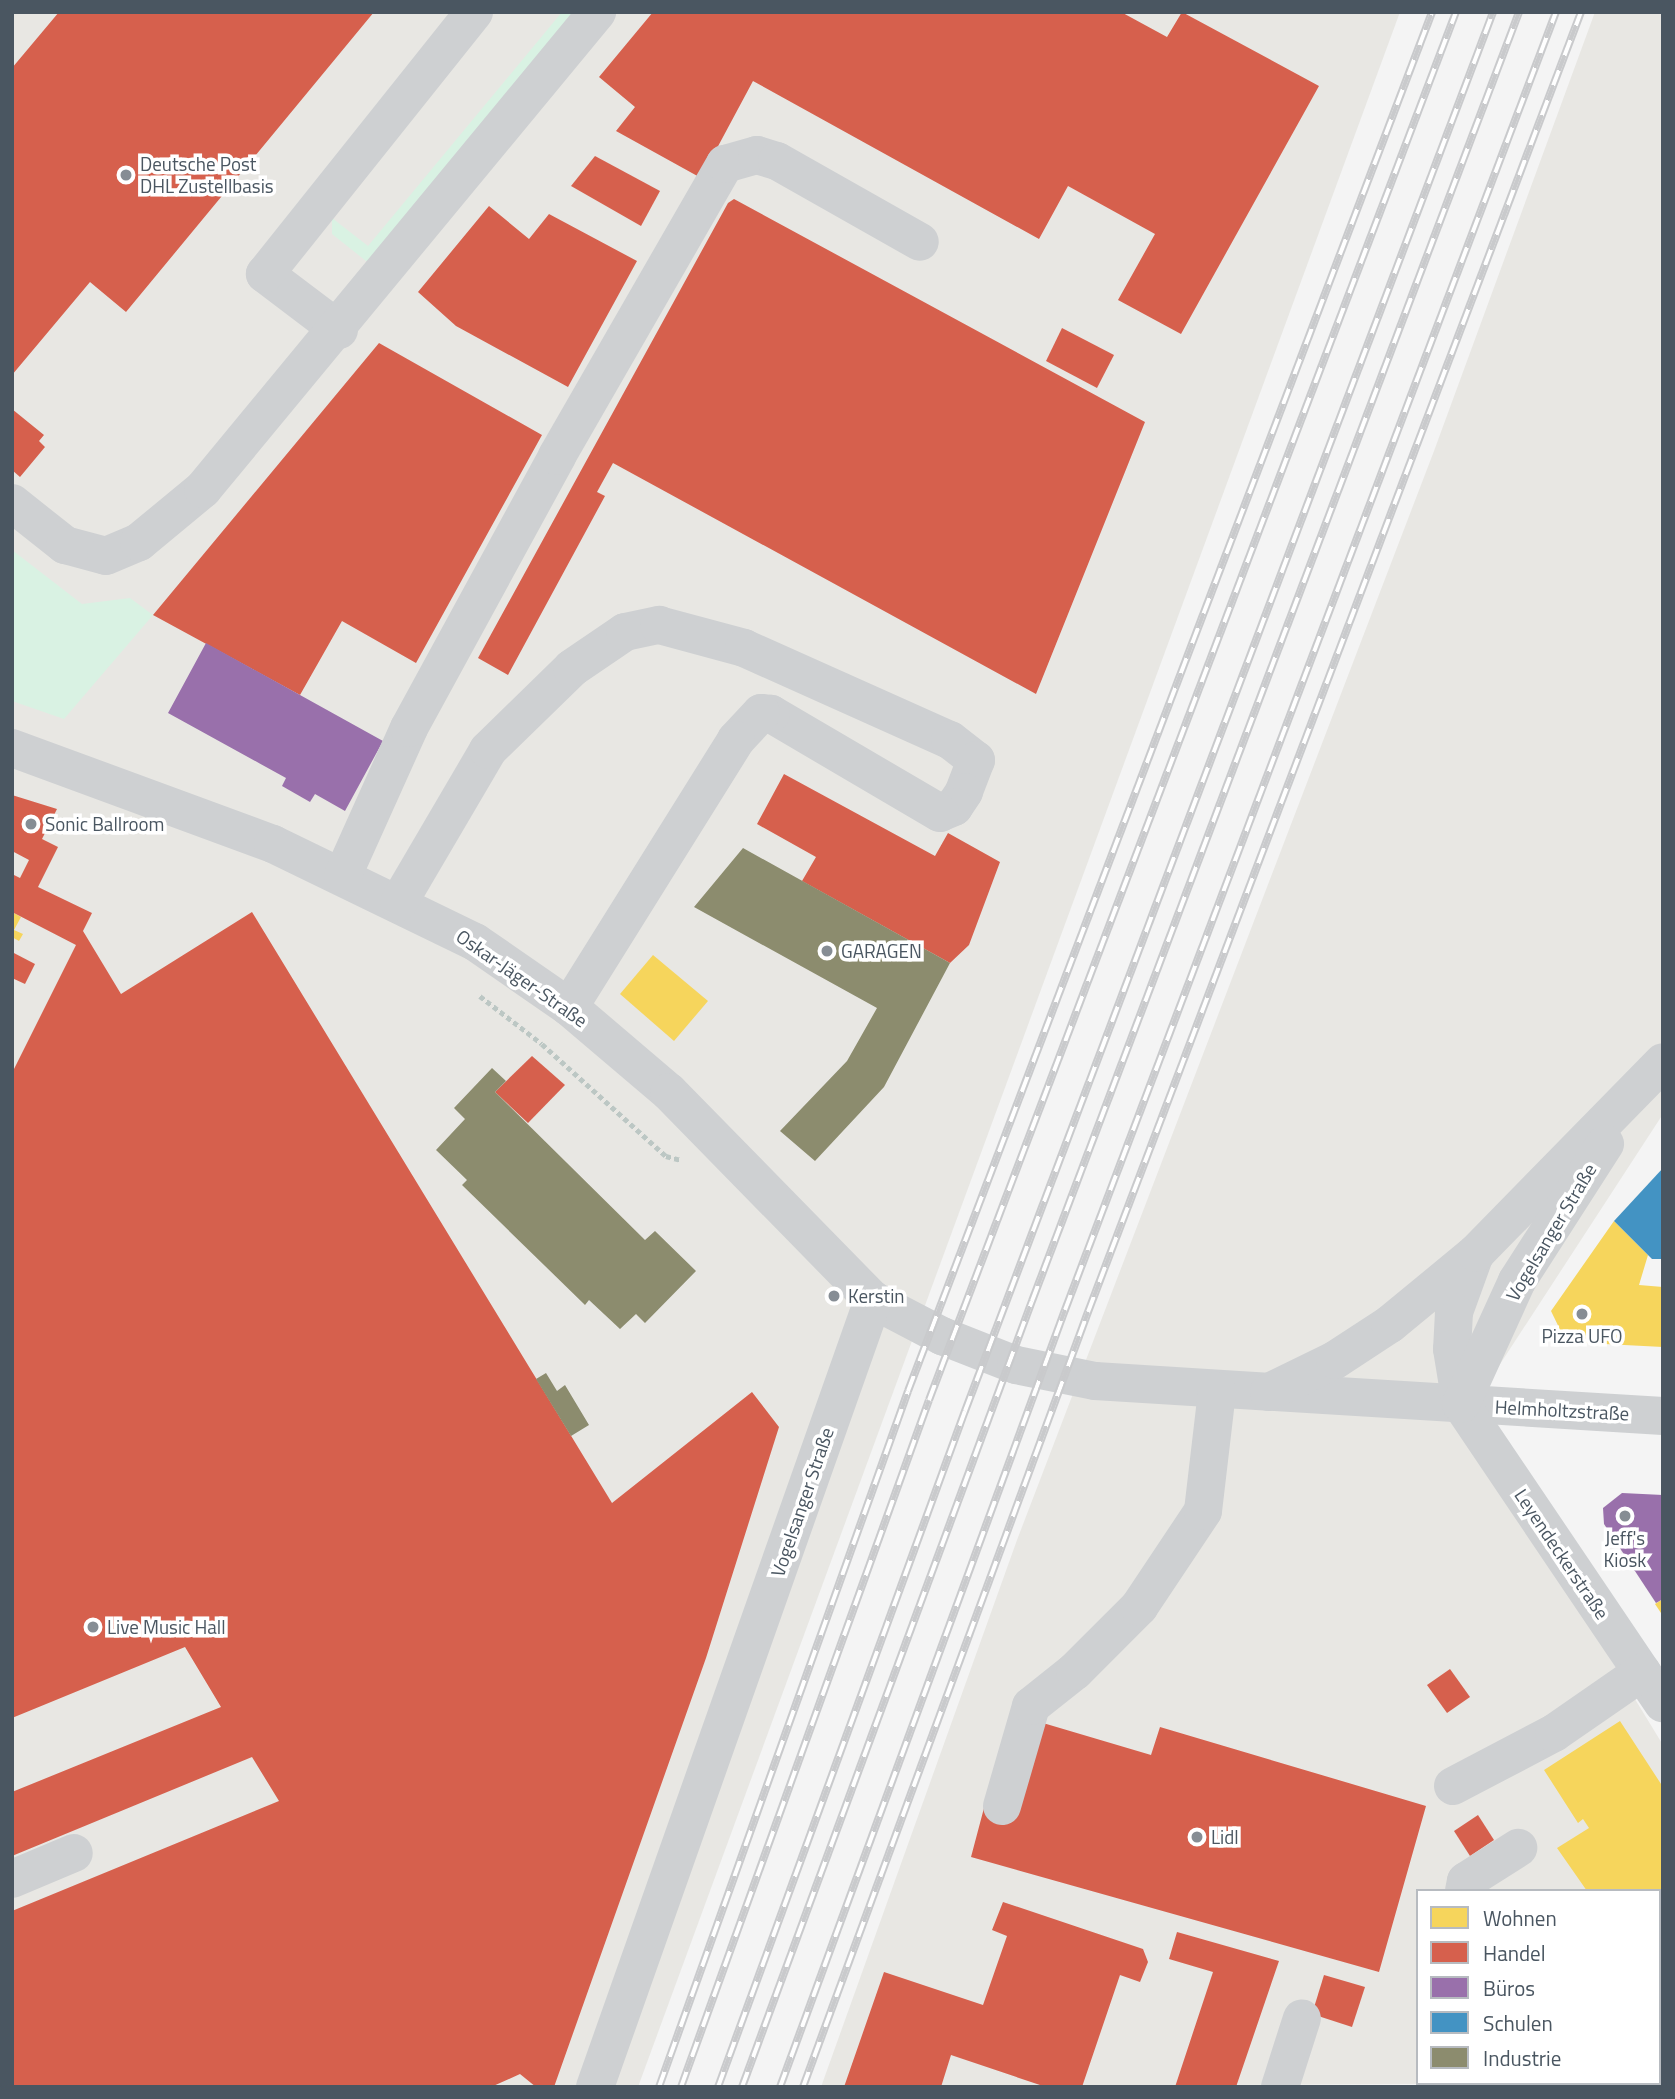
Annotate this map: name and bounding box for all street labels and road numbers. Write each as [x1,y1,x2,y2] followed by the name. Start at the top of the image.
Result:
[452,924,592,1032] street label: Oskar-Jäger-Straße
[1501,1159,1601,1305] street label: Vogelsanger Straße
[1494,1395,1630,1425] street label: Helmholtzstraße
[766,1424,838,1580] street label: Vogelsanger Straße
[1510,1485,1614,1623] street label: Leyendeckerstraße

